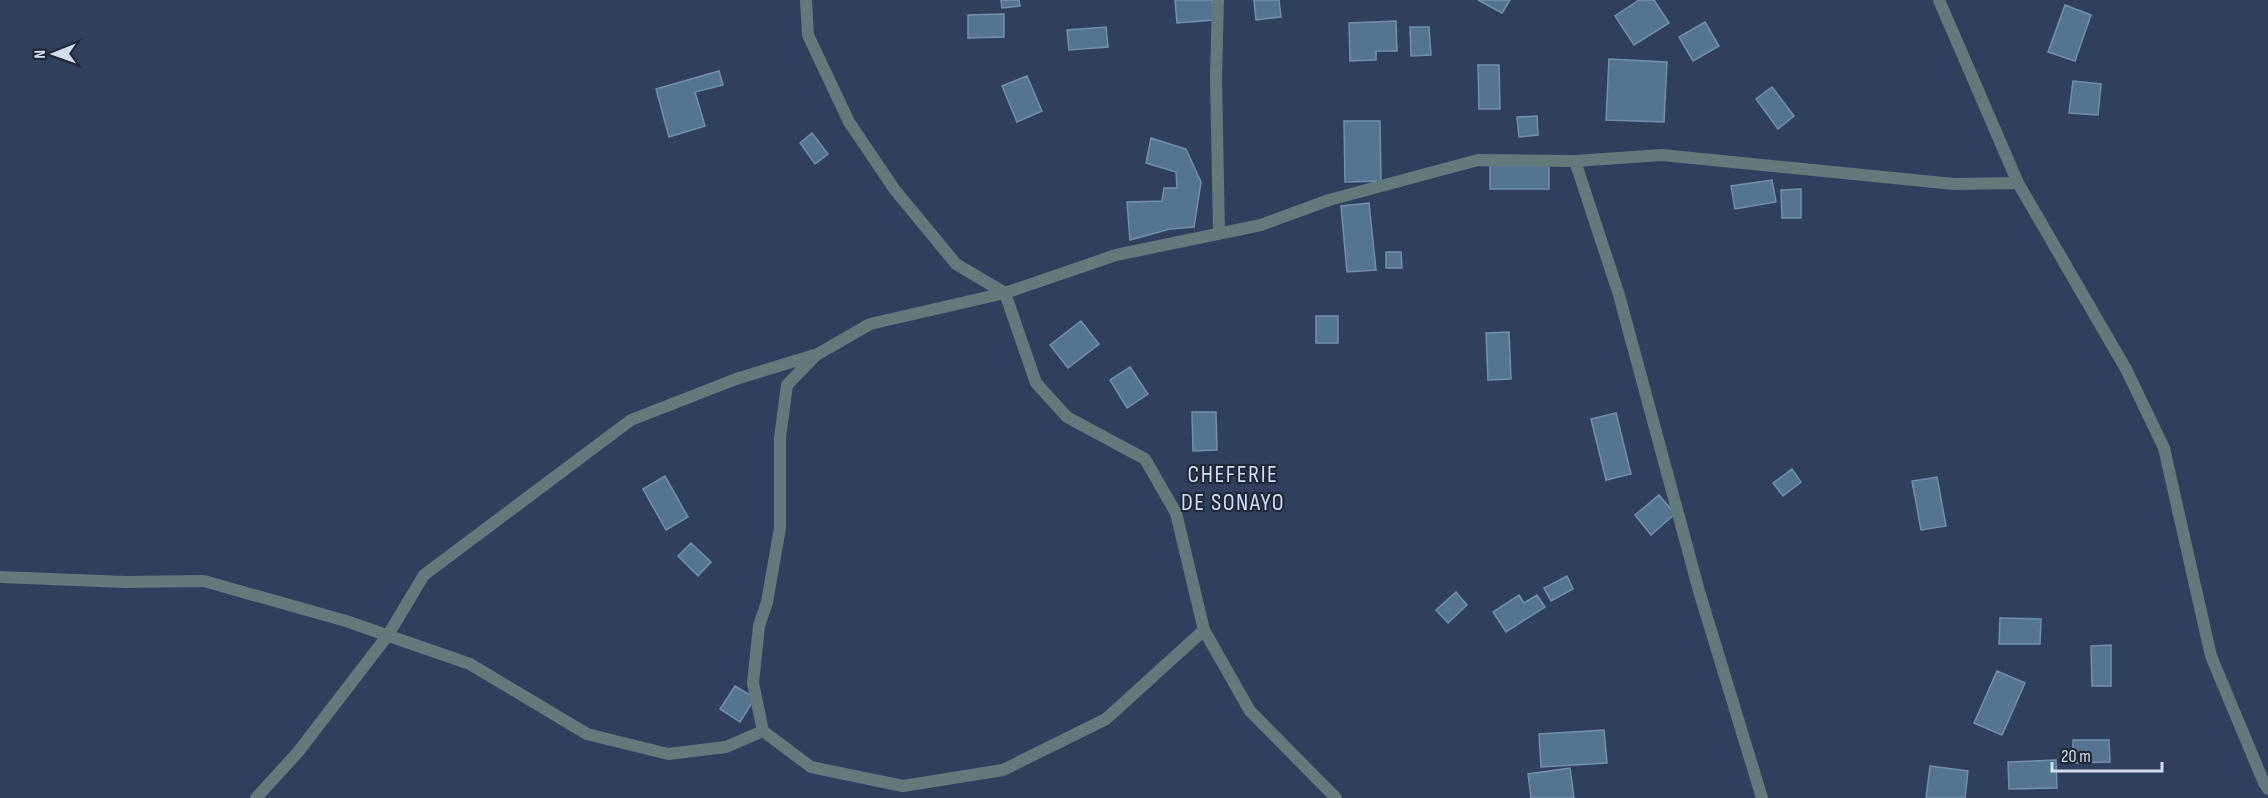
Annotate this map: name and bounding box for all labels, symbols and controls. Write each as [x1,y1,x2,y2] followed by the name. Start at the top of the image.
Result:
[24,24,84,84] north arrow
[31,50,50,59] text: N
[1181,460,1285,517] district label: CHEFERIE DE SONAYO
[2052,735,2162,773] scale bar
[2061,746,2091,767] text: 20 m

